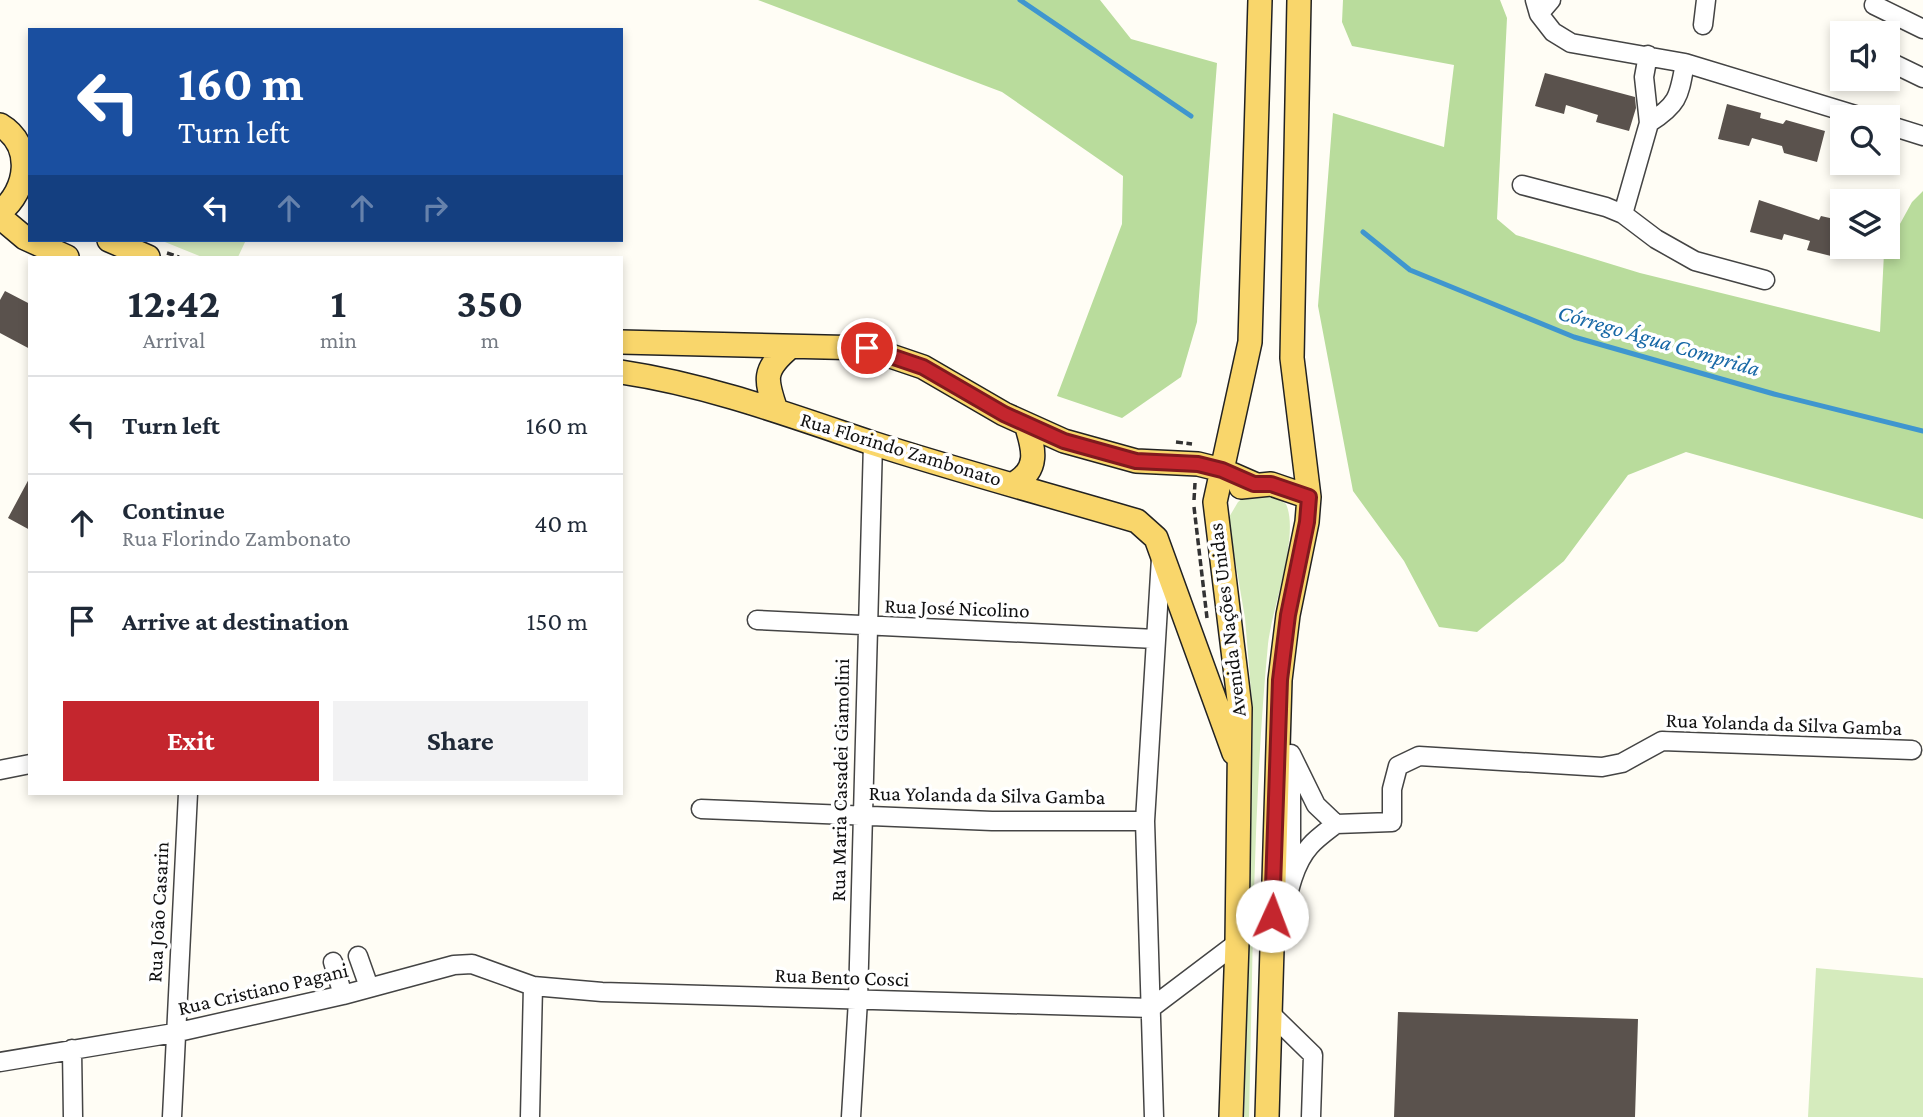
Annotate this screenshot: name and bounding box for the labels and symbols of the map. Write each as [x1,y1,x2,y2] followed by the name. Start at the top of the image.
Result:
[1555,299,1763,381] water label: Córrego Água Comprida
[837,318,897,378] pin
[798,407,1004,491] street label: Rua Florindo Zambonato
[1203,522,1251,718] street label: Avenida Nações Unidas
[884,593,1030,623] street label: Rua José Nicolino
[826,658,854,902] street label: Rua Maria Casadei Giamolini
[1665,708,1903,740] street label: Rua Yolanda da Silva Gamba
[868,781,1106,809] street label: Rua Yolanda da Silva Gamba
[142,841,174,983] street label: Rua João Casarin
[1235,879,1309,953] position arrow
[175,958,351,1020] street label: Rua Cristiano Pagani
[774,963,910,991] street label: Rua Bento Cosci

